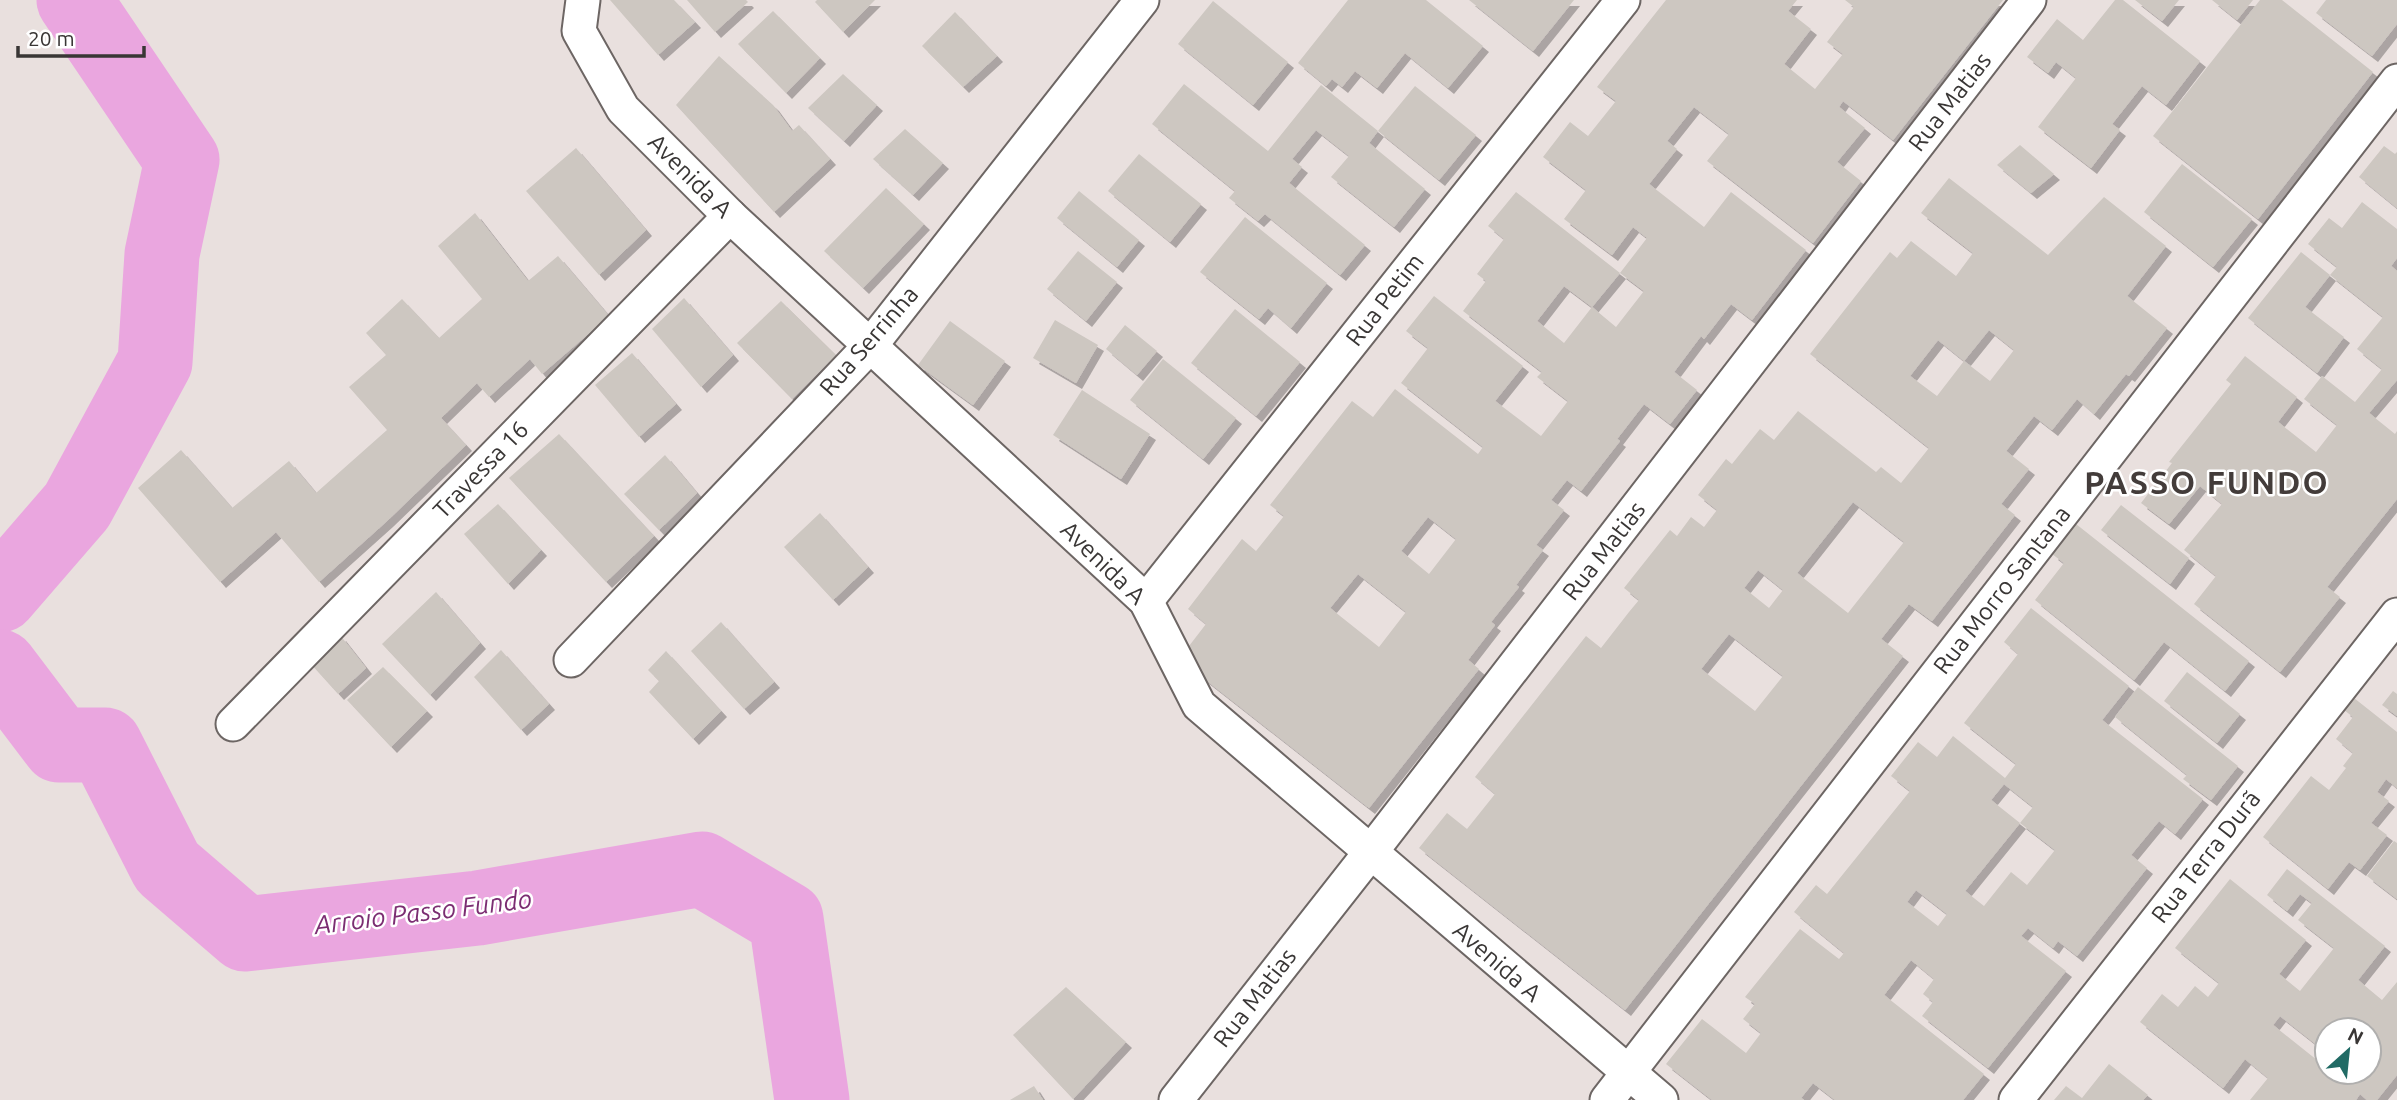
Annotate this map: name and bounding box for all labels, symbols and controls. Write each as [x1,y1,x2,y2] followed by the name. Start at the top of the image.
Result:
[18,14,144,58] scale bar
[28,26,75,50] text: 20 m
[1903,47,1996,156] street label: Rua Matias
[643,128,738,223] street label: Avenida A
[1340,248,1429,351] street label: Rua Petim
[814,280,923,401] street label: Rua Serrinha
[428,415,534,524] street label: Travessa 16
[2084,464,2330,500] district label: PASSO FUNDO
[1557,496,1650,605] street label: Rua Matias
[1928,500,2076,679] street label: Rua Morro Santana
[1055,516,1152,610] street label: Avenida A
[2146,785,2265,928] street label: Rua Terra Durã
[311,884,533,939] water label: Arroio Passo Fundo
[1448,916,1547,1007] street label: Avenida A
[1208,943,1301,1052] street label: Rua Matias
[2313,1016,2383,1086] north arrow
[2344,1023,2367,1049] text: N

